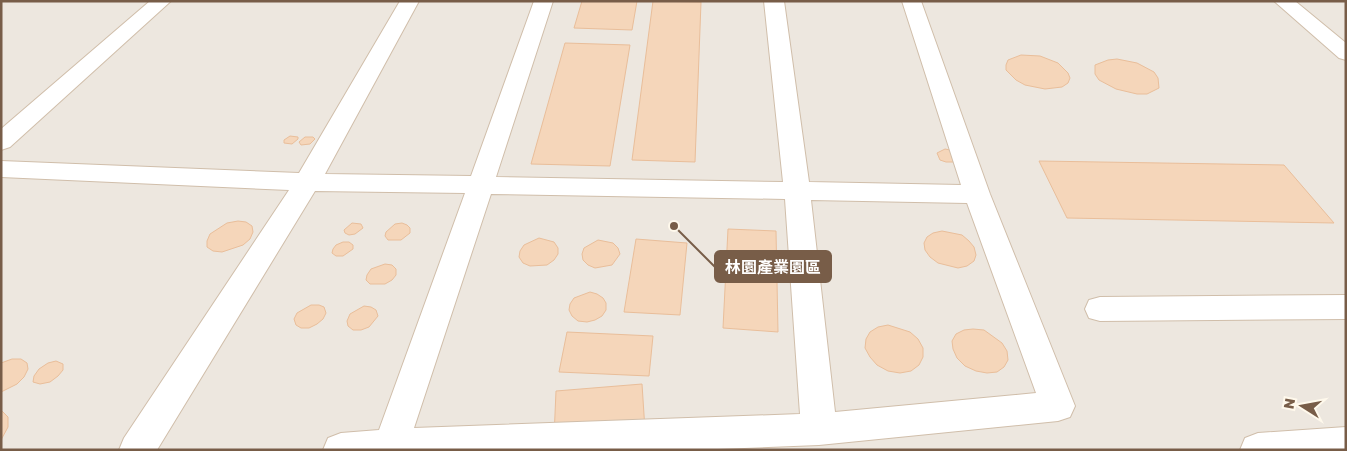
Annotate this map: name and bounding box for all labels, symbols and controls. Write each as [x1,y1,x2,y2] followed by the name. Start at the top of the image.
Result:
[715,251,831,282] callout: 林園產業園區
[725,257,821,277] text: 林園產業園區
[1277,381,1327,431] north arrow
[1279,397,1298,410] text: N

